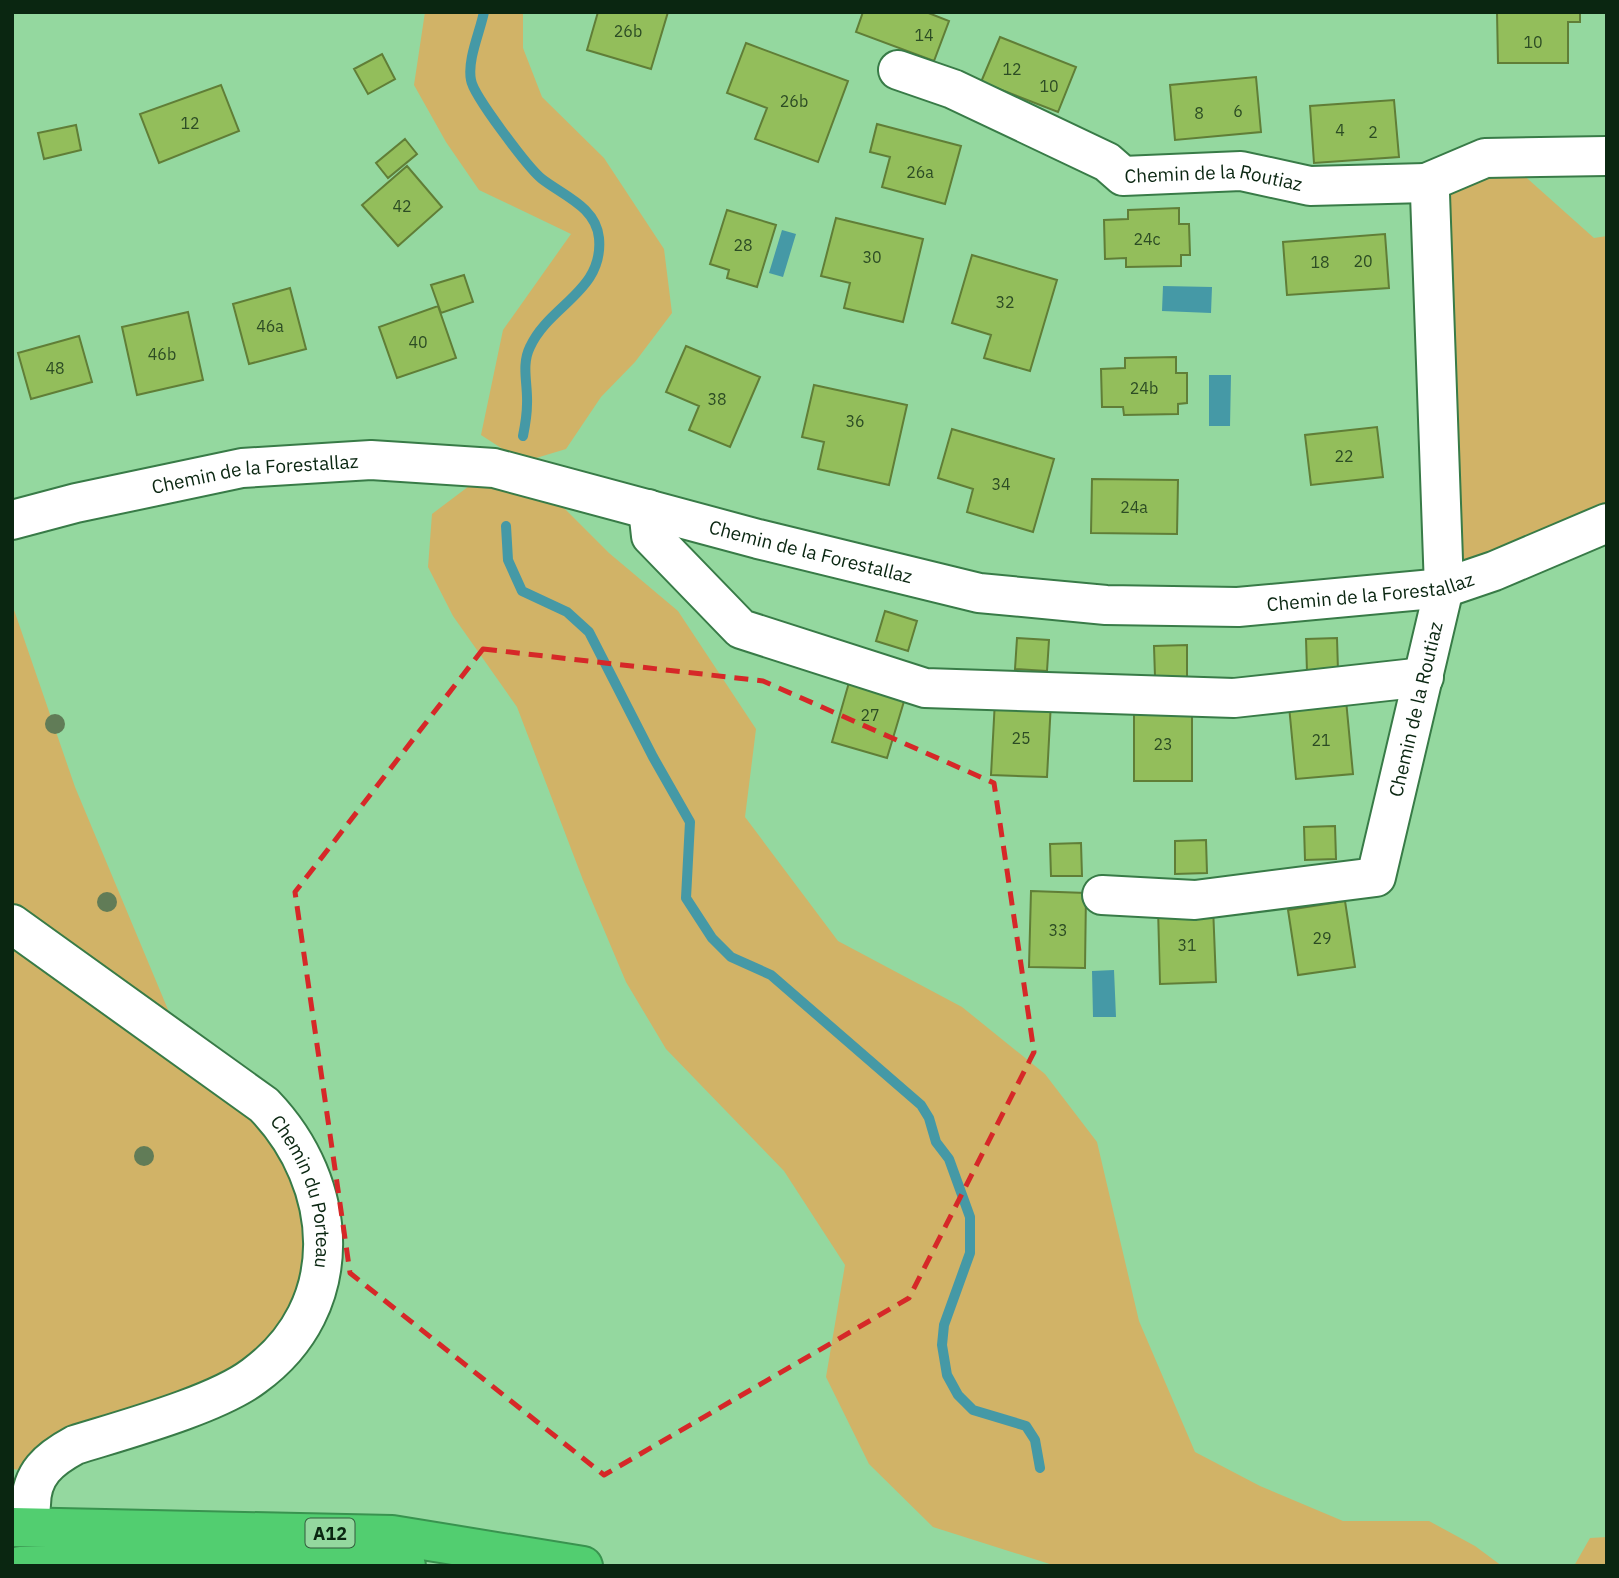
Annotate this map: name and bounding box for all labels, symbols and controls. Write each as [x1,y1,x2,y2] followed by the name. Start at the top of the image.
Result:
[614,21,642,41] house number: 26b
[914,25,934,45] house number: 14
[1523,32,1543,52] house number: 10
[1002,59,1022,79] house number: 12
[1039,76,1059,96] house number: 10
[780,91,808,111] house number: 26b
[1233,101,1243,121] house number: 6
[1194,103,1204,123] house number: 8
[180,113,200,133] house number: 12
[1335,120,1345,140] house number: 4
[1368,122,1378,142] house number: 2
[1124,159,1305,196] street label: Chemin de la Routiaz
[906,162,934,182] house number: 26a
[392,196,412,216] house number: 42
[1133,229,1161,249] house number: 24c
[733,235,753,255] house number: 28
[862,247,882,267] house number: 30
[1353,251,1373,271] house number: 20
[1310,252,1330,272] house number: 18
[995,292,1015,312] house number: 32
[256,316,284,336] house number: 46a
[408,332,428,352] house number: 40
[148,344,176,364] house number: 46b
[45,358,65,378] house number: 48
[1130,378,1158,398] house number: 24b
[707,389,727,409] house number: 38
[845,411,865,431] house number: 36
[1334,446,1354,466] house number: 22
[149,449,359,499] street label: Chemin de la Forestallaz
[991,474,1011,494] house number: 34
[1120,497,1148,517] house number: 24a
[706,514,915,588] street label: Chemin de la Forestallaz
[1266,567,1477,616] street label: Chemin de la Forestallaz
[1383,619,1448,799] street label: Chemin de la Routiaz
[860,705,880,725] house number: 27
[1011,728,1031,748] house number: 25
[1311,730,1331,750] house number: 21
[1153,734,1173,754] house number: 23
[1048,920,1068,940] house number: 33
[1312,928,1332,948] house number: 29
[1177,935,1197,955] house number: 31
[266,1110,335,1270] street label: Chemin du Porteau
[306,1518,354,1548] road number: A12

